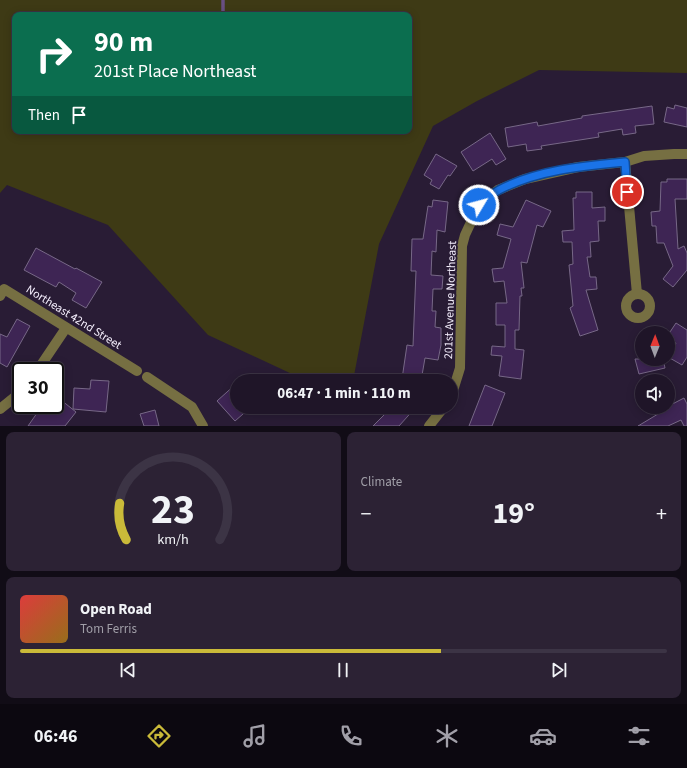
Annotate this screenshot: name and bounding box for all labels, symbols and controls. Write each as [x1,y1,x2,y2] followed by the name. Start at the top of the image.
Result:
[94,22,153,62] text: 90 m
[28,28,80,80] icon: right
[94,59,256,84] text: 201st Place Northeast
[68,104,90,126] icon: arrive
[28,105,60,126] text: Then
[610,175,644,209] pin
[616,181,638,203] icon: arrive
[458,184,500,226] position arrow
[440,241,461,359] street label: 201st Avenue Northeast
[23,281,125,354] street label: Northeast 42nd Street
[635,326,675,366] north arrow
[635,326,675,414] map controls
[12,362,64,414] speed limit sign: 30
[635,374,675,414] button: sound
[277,383,411,404] text: 06:47 · 1 min · 110 m
[361,473,402,491] text: Climate
[151,479,195,539] text: 23
[492,492,535,535] text: 19°
[361,498,371,530] text: −
[656,498,667,530] text: +
[157,528,189,549] text: km/h
[80,599,152,620] text: Open Road
[80,620,137,638] text: Tom Ferris
[117,659,139,681] icon: previous
[332,659,354,681] icon: pause
[548,659,570,681] icon: next
[145,722,173,750] icon: directions
[241,722,269,750] icon: music
[337,722,365,750] icon: phone
[433,722,461,750] icon: climate
[529,722,557,750] icon: car
[625,722,653,750] icon: filters
[34,724,77,749] text: 06:46

